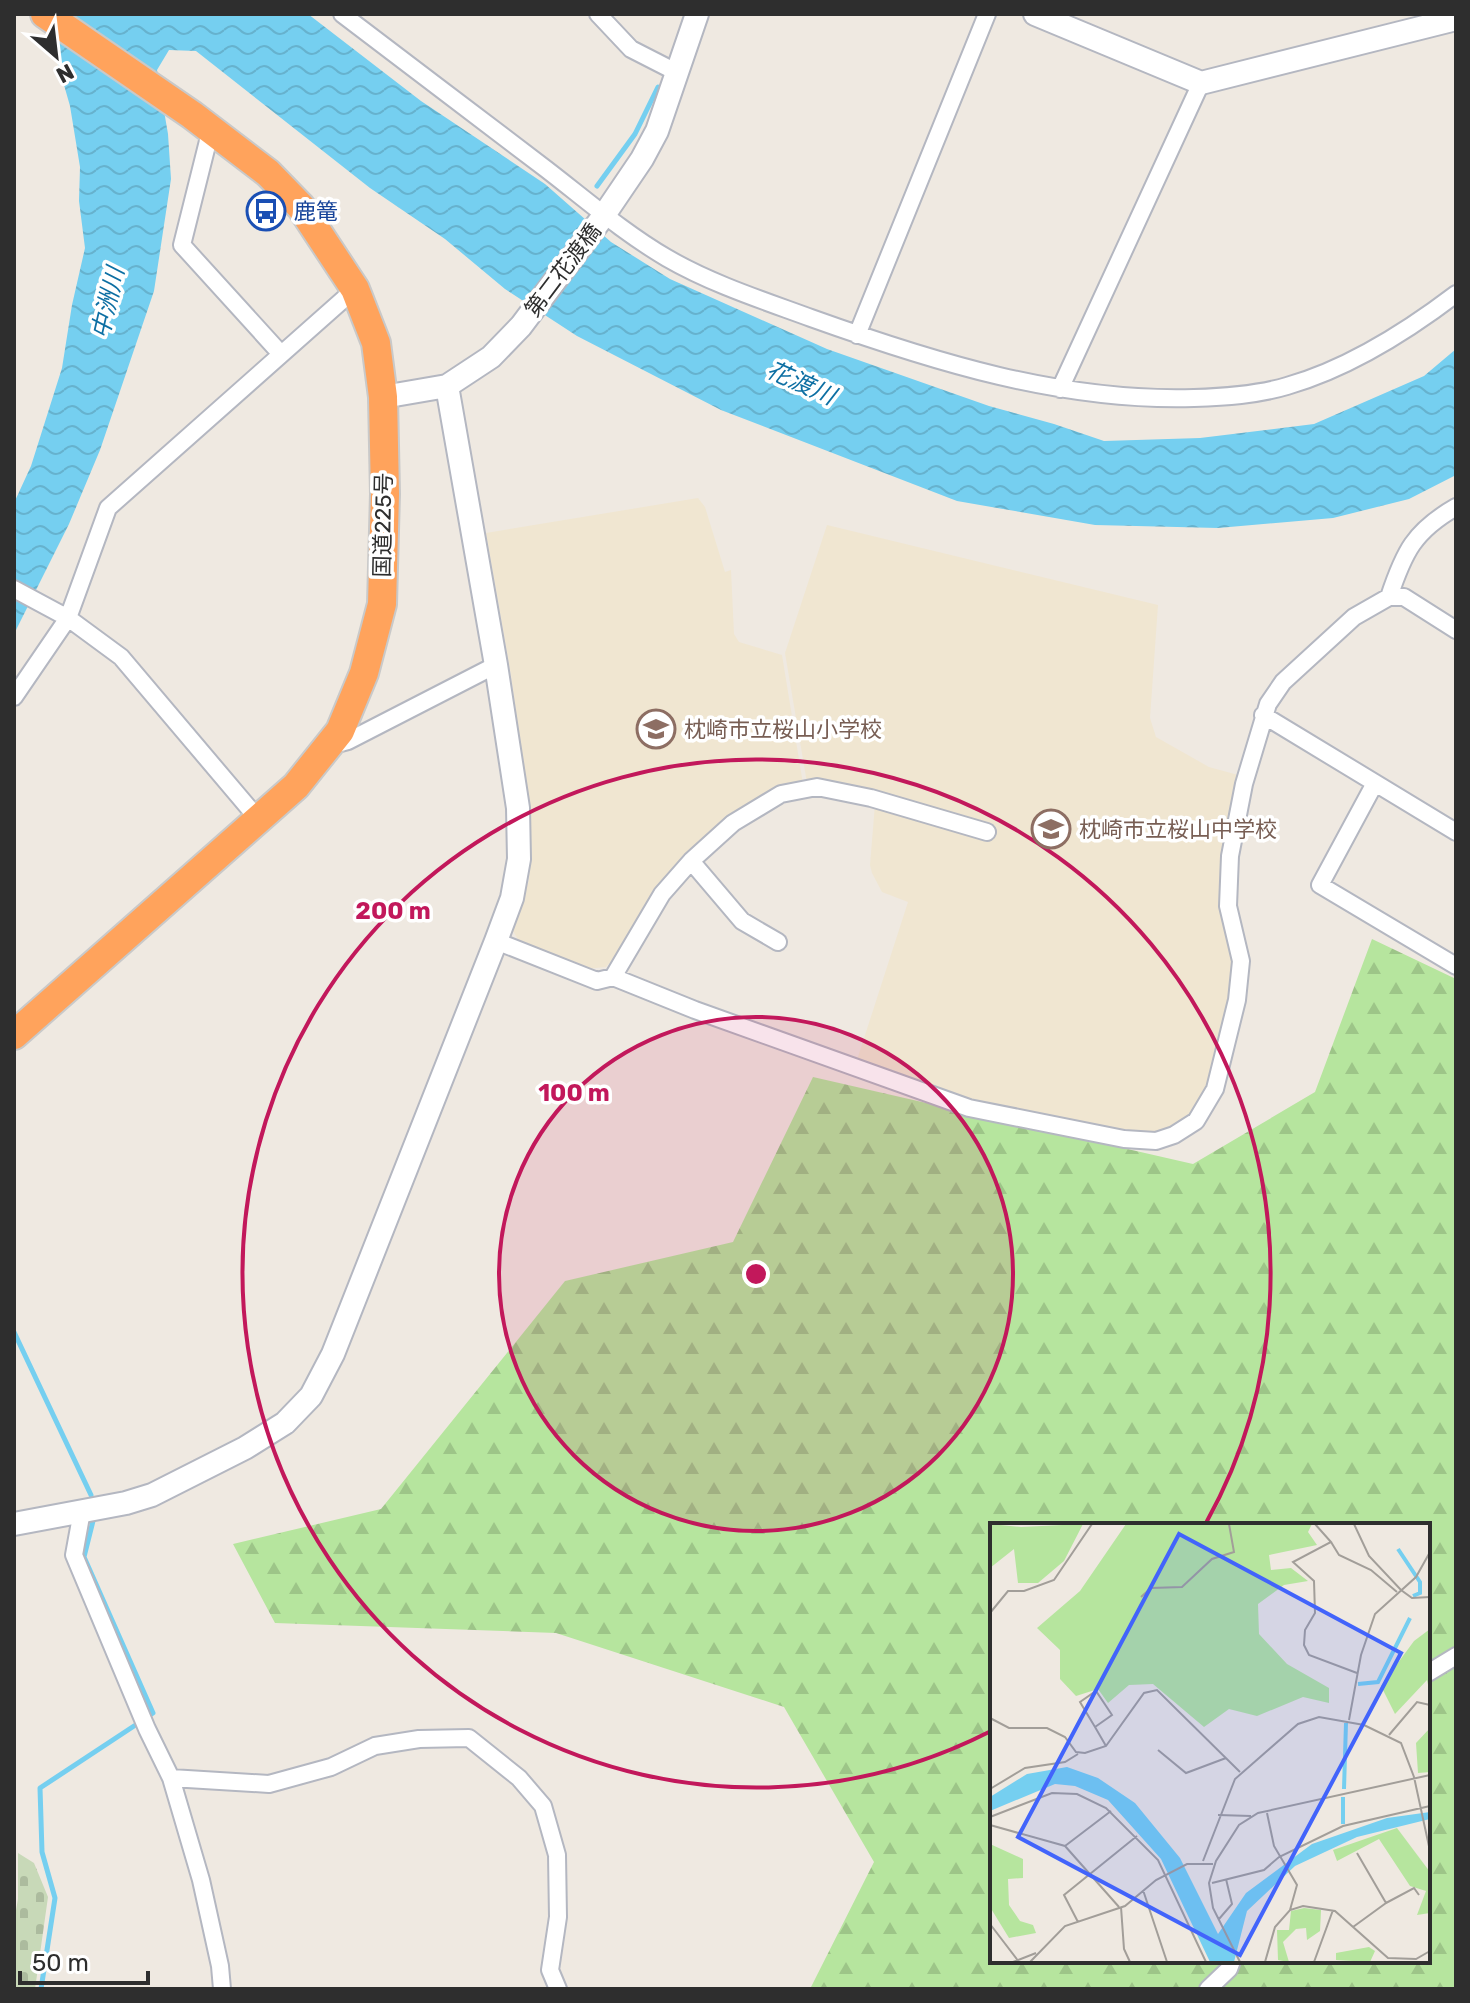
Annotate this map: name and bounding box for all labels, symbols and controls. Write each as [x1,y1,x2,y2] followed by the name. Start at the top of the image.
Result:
[16,16,96,96] north arrow
[52,58,78,89] text: N
[245,190,287,232] bus stop icon: 鹿篭
[294,198,338,225] place label: 鹿篭
[519,218,607,322] street label: 第二花渡橋
[86,262,130,341] water label: 中洲川
[762,356,842,412] water label: 花渡川
[369,472,397,578] street label: 国道225号
[635,708,677,750] school or university icon: 枕崎市立桜山小学校
[684,716,882,743] place label: 枕崎市立桜山小学校
[1030,808,1072,850] school or university icon: 枕崎市立桜山中学校
[1079,816,1277,843] place label: 枕崎市立桜山中学校
[355,897,431,925] text: 200 m
[538,1079,610,1107] text: 100 m
[742,1260,770,1288] centre of rings
[990,1523,1430,1963] inset map
[20,1935,148,1985] scale bar
[32,1949,89,1977] text: 50 m

